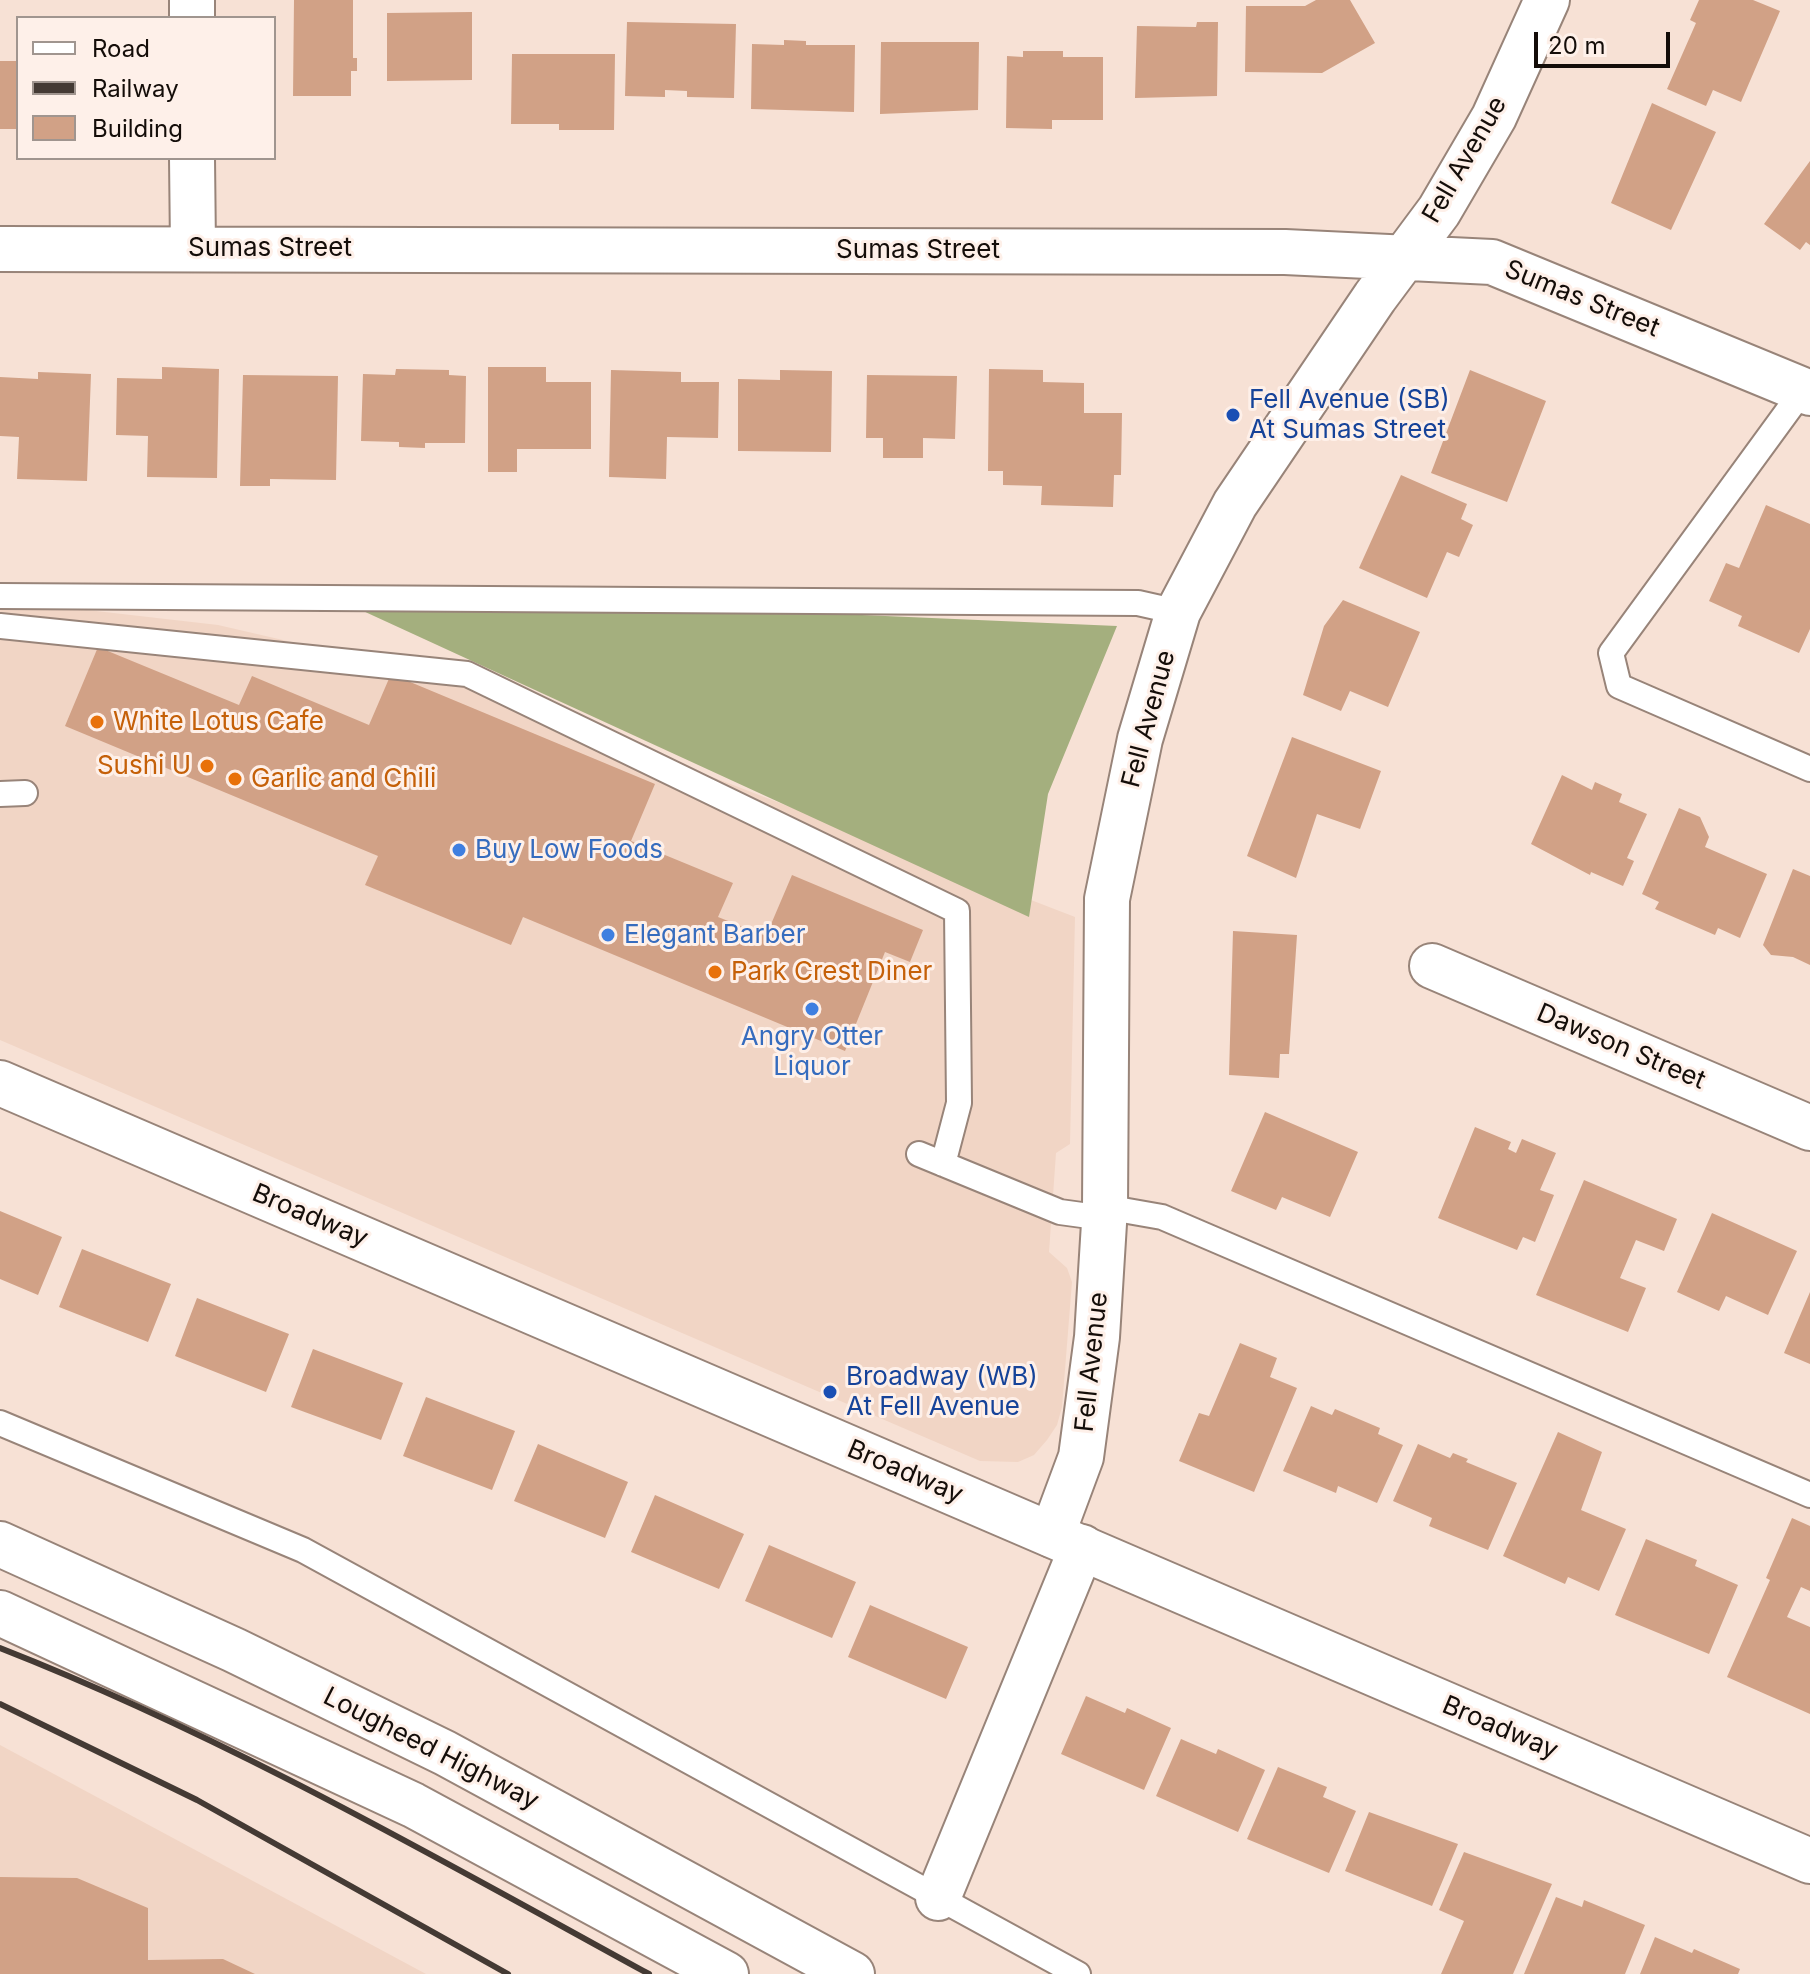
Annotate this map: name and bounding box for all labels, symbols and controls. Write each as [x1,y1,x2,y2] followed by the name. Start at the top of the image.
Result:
[16,16,276,160] legend
[1538,16,1674,66] scale bar
[1548,31,1606,60] text: 20 m
[92,34,150,63] text: Road
[92,74,179,103] text: Railway
[1416,91,1514,229] street label: Fell Avenue
[92,114,183,143] text: Building
[188,232,352,264] street label: Sumas Street
[836,234,1000,266] street label: Sumas Street
[1500,254,1664,344] street label: Sumas Street
[1249,384,1450,446] place label: Fell Avenue (SB) At Sumas Street
[1224,406,1242,424] marker: Fell Avenue (SB) At Sumas Street
[1116,647,1182,791] street label: Fell Avenue
[113,706,324,738] place label: White Lotus Cafe
[88,713,106,731] marker: White Lotus Cafe
[97,750,191,782] place label: Sushi U
[198,757,216,775] marker: Sushi U
[251,763,436,795] place label: Garlic and Chili
[226,770,244,788] marker: Garlic and Chili
[475,834,663,866] place label: Buy Low Foods
[450,841,468,859] marker: Buy Low Foods
[624,919,805,951] place label: Elegant Barber
[599,926,617,944] marker: Elegant Barber
[731,956,932,988] place label: Park Crest Diner
[706,963,724,981] marker: Park Crest Diner
[1532,997,1710,1097] street label: Dawson Street
[803,1000,821,1018] marker: Angry Otter Liquor
[741,1021,883,1082] place label: Angry Otter Liquor
[247,1178,373,1254] street label: Broadway
[1069,1290,1115,1434] street label: Fell Avenue
[846,1361,1038,1422] place label: Broadway (WB) At Fell Avenue
[821,1383,839,1401] marker: Broadway (WB) At Fell Avenue
[842,1434,968,1510] street label: Broadway
[318,1681,544,1817] street label: Lougheed Highway
[1437,1690,1563,1766] street label: Broadway

